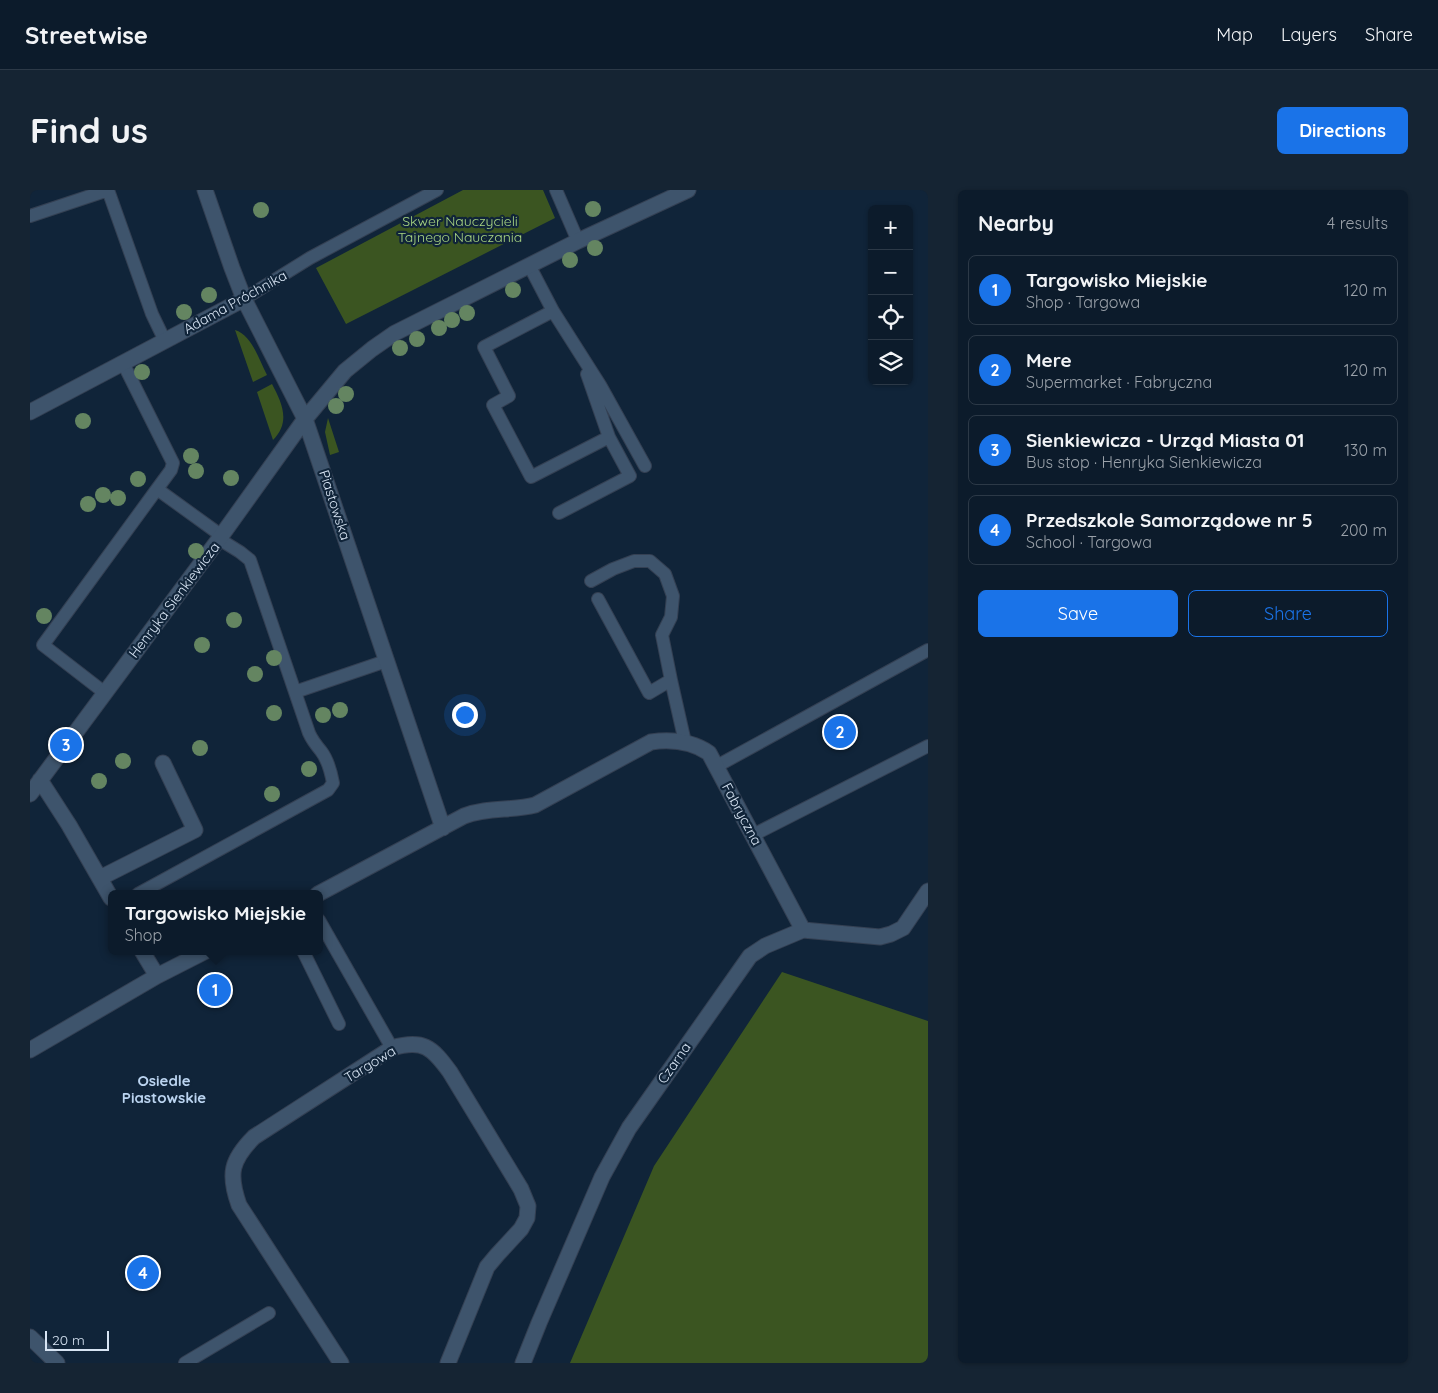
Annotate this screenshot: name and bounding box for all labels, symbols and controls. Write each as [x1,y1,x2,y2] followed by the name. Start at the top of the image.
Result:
[25,20,148,50] text: Streetwise
[1216,23,1253,46] text: Map
[1281,23,1337,46] text: Layers
[1365,23,1413,46] text: Share
[1277,107,1408,154] button: Directions
[30,108,148,152] text: Find us
[868,205,913,385] map controls
[868,205,913,250] button: +
[978,210,1054,236] text: Nearby
[398,212,522,246] park label: Skwer Nauczycieli Tajnego Nauczania
[1327,213,1388,233] text: 4 results
[868,250,913,295] button: −
[180,266,290,338] street label: Adama Próchnika
[1026,268,1207,292] text: Targowisko Miejskie
[992,280,998,300] text: 1
[1344,280,1387,300] text: 120 m
[1026,292,1140,312] text: Shop · Targowa
[868,295,913,340] button: locate
[868,340,913,385] button: layers
[1026,348,1072,372] text: Mere
[990,360,1000,380] text: 2
[1344,360,1387,380] text: 120 m
[1026,372,1212,392] text: Supermarket · Fabryczna
[1026,428,1304,452] text: Sienkiewicza - Urząd Miasta 01
[991,440,999,460] text: 3
[1344,440,1387,460] text: 130 m
[1026,452,1262,472] text: Bus stop · Henryka Sienkiewicza
[315,468,355,542] street label: Piastowska
[1026,508,1313,532] text: Przedszkole Samorządowe nr 5
[990,520,1000,540] text: 4
[1340,520,1387,540] text: 200 m
[1026,532,1152,552] text: School · Targowa
[125,539,223,661] street label: Henryka Sienkiewicza
[978,590,1178,637] button: Save
[1188,590,1388,637] button: Share
[452,702,478,728] your location
[824,713,856,751] pin: 2
[50,726,82,764] pin: 3
[718,780,766,848] street label: Fabryczna
[108,890,323,955] popup
[125,901,306,925] text: Targowisko Miejskie
[125,925,162,945] text: Shop
[199,971,231,1009] pin: 1
[653,1039,695,1087] street label: Czarna
[341,1042,399,1086] street label: Targowa
[122,1071,206,1107] district label: Osiedle Piastowskie
[127,1254,159,1292] pin: 4
[45,1328,109,1351] scale bar
[52,1331,85,1349] text: 20 m

